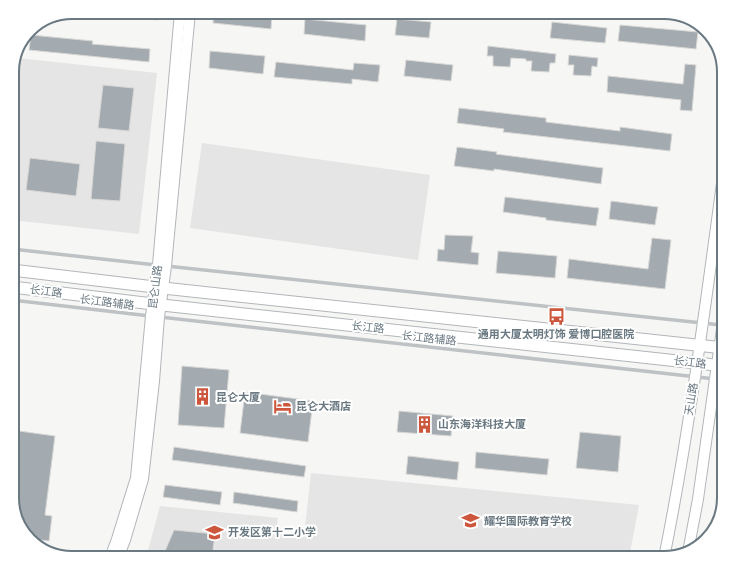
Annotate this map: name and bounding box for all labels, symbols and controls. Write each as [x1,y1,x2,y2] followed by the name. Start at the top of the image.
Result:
[145,264,165,310] street label: 昆仑山路
[29,282,63,300] street label: 长江路
[79,292,135,312] street label: 长江路辅路
[546,306,566,326] bus stop icon: 通用大厦太明灯饰 爱博口腔医院
[351,318,385,336] street label: 长江路
[478,327,634,341] place label: 通用大厦太明灯饰 爱博口腔医院
[401,328,457,348] street label: 长江路辅路
[673,353,707,371] street label: 长江路
[682,382,700,416] street label: 天山路
[193,387,213,407] building icon: 昆仑大厦
[216,390,260,404] place label: 昆仑大厦
[273,396,293,416] hotel icon: 昆仑大酒店
[296,399,351,413] place label: 昆仑大酒店
[415,414,435,434] building icon: 山东海洋科技大厦
[438,417,526,431] place label: 山东海洋科技大厦
[461,511,481,531] school or university icon: 耀华国际教育学校
[484,514,572,528] place label: 耀华国际教育学校
[205,522,225,542] school or university icon: 开发区第十二小学
[228,525,316,539] place label: 开发区第十二小学

